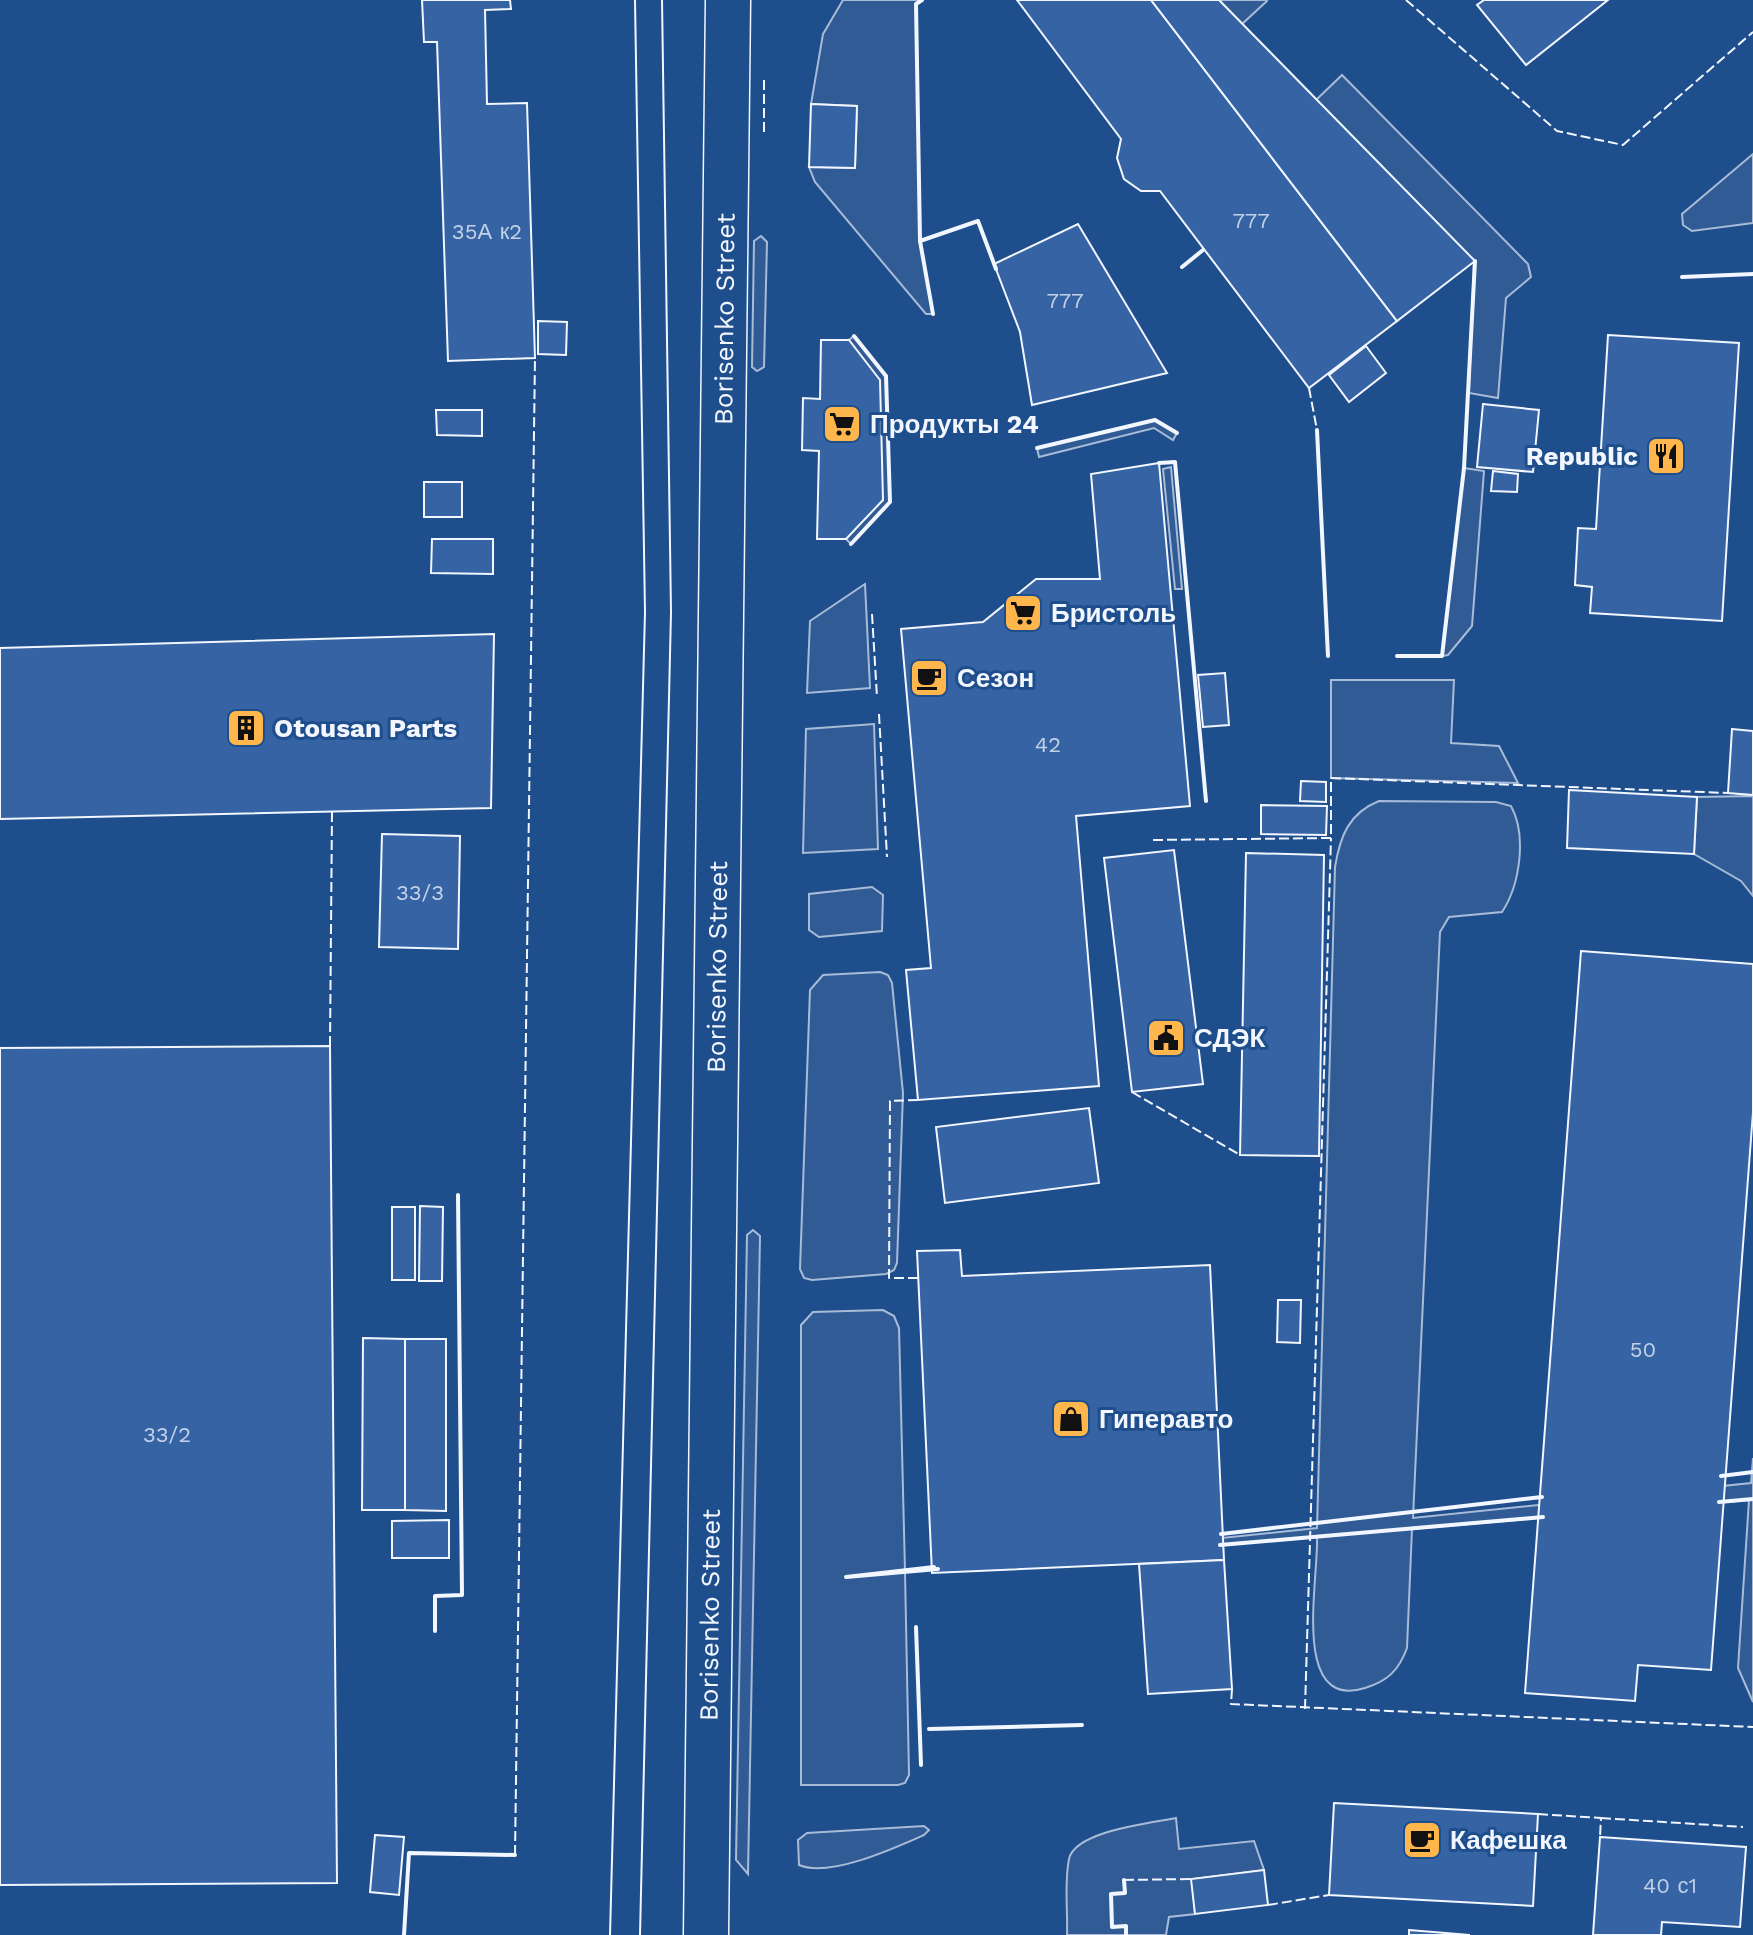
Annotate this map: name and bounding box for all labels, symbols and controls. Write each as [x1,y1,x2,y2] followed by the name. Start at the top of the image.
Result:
[1232,208,1270,233] house number: 777
[708,213,741,425] street label: Borisenko Street
[452,219,522,244] house number: 35А к2
[1046,288,1084,313] house number: 777
[821,403,863,445] supermarket icon: Продукты 24
[870,409,1039,439] place label: Продукты 24
[1645,435,1687,477] restaurant icon: Republic
[1526,441,1638,471] place label: Republic
[1002,592,1044,634] supermarket icon: Бристоль
[1051,598,1176,628] place label: Бристоль
[908,657,950,699] cafe icon: Сезон
[957,663,1034,693] place label: Сезон
[225,707,267,749] building icon: Otousan Parts
[274,713,457,743] place label: Otousan Parts
[1035,732,1061,757] house number: 42
[701,861,733,1073] street label: Borisenko Street
[396,880,444,905] house number: 33/3
[1145,1017,1187,1059] public building icon: СДЭК
[1194,1023,1265,1053] place label: СДЭК
[1630,1337,1656,1362] house number: 50
[1050,1398,1092,1440] shop icon: Гиперавто
[1099,1404,1234,1434] place label: Гиперавто
[143,1422,191,1447] house number: 33/2
[693,1509,726,1721] street label: Borisenko Street
[1401,1819,1443,1861] cafe icon: Кафешка
[1450,1825,1567,1855] place label: Кафешка
[1643,1873,1697,1898] house number: 40 с1

